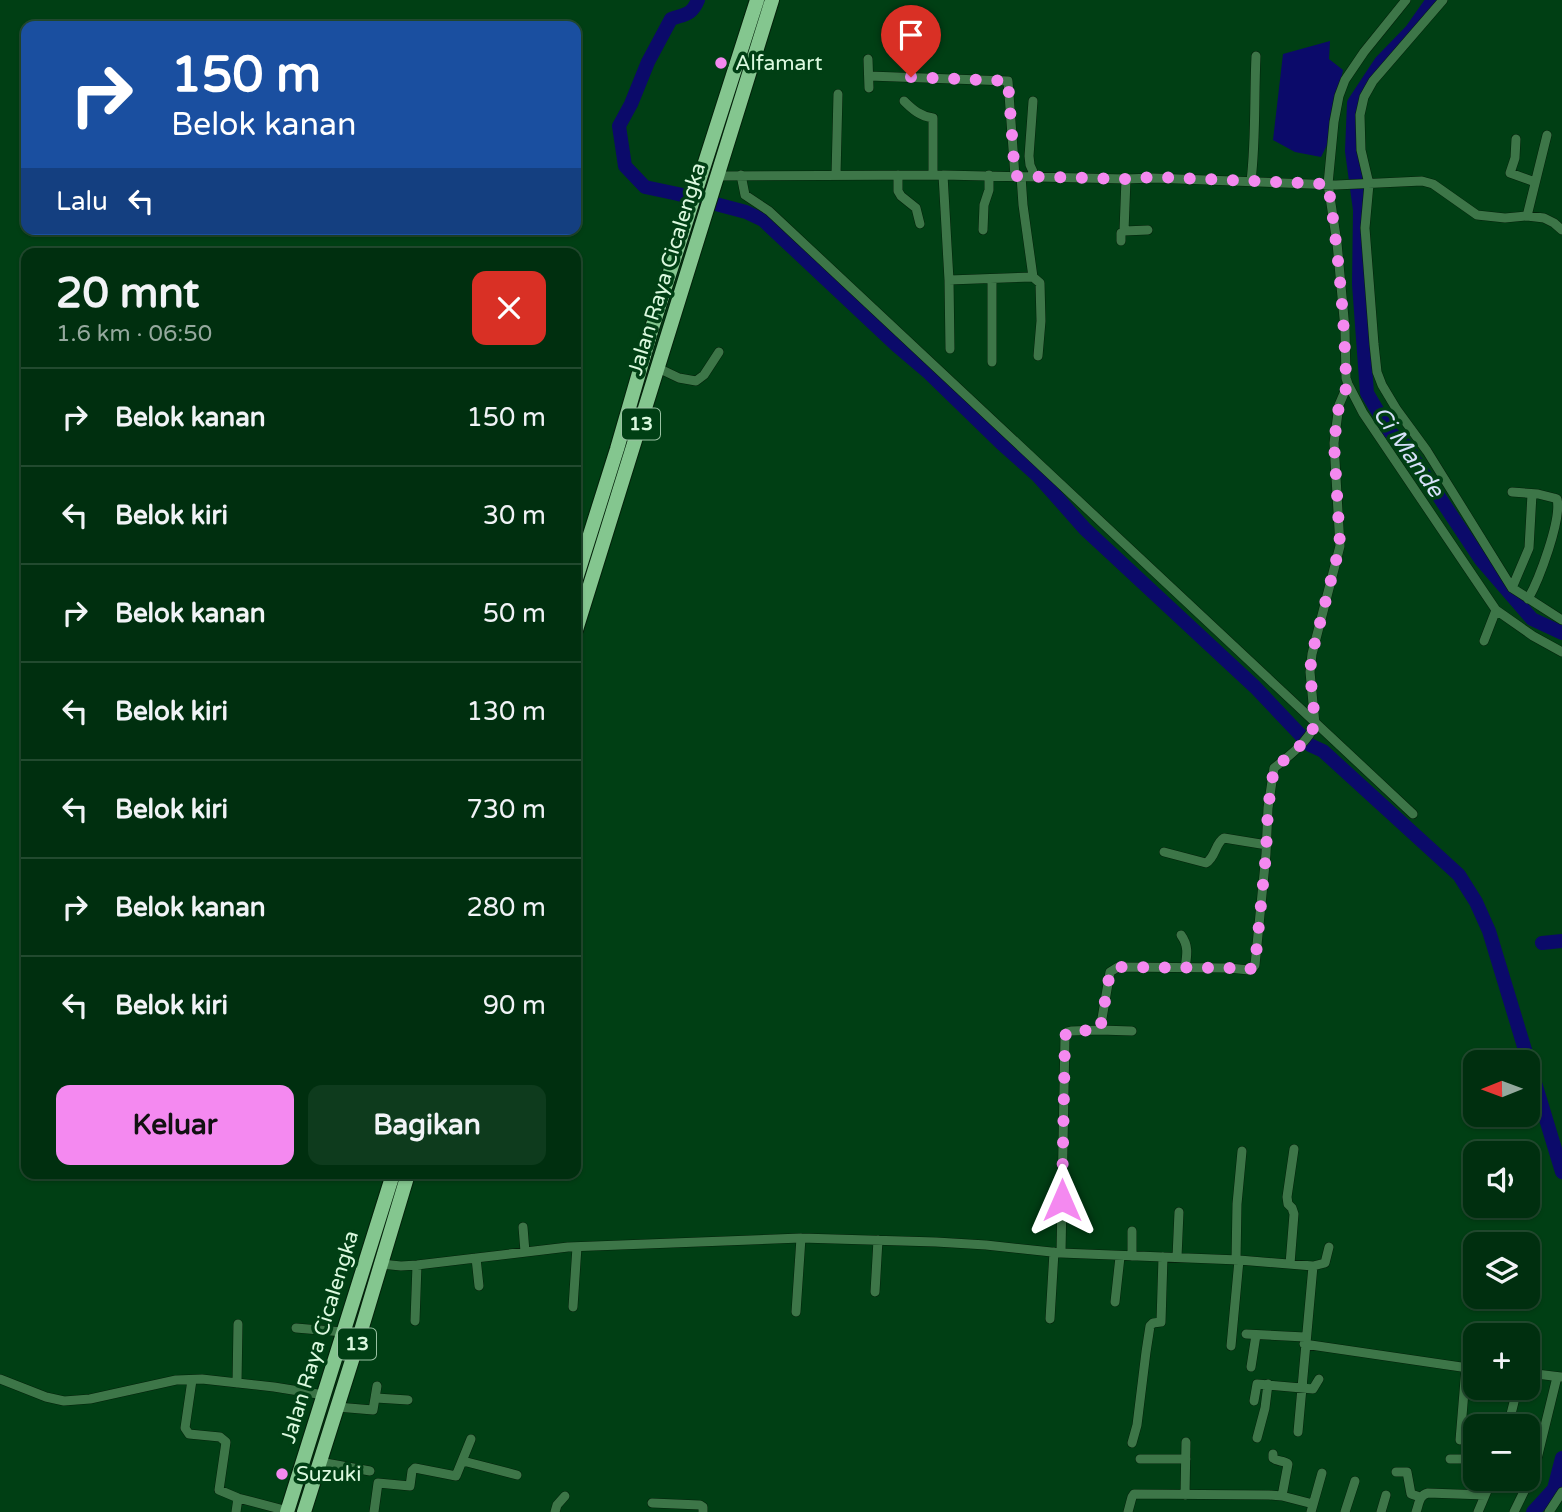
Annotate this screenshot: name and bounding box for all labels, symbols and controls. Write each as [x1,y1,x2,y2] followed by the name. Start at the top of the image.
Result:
[881,5,941,77] pin
[892,16,930,54] icon: arrive
[171,46,321,105] text: 150 m
[56,49,147,140] icon: right
[735,51,822,76] place label: Alfamart
[713,55,729,71] marker: Alfamart
[171,106,356,144] text: Belok kanan
[623,160,711,378] street label: Jalan Raya Cicalengka
[122,182,160,220] icon: left
[56,186,108,217] text: Lalu
[56,268,199,319] text: 20 mnt
[472,271,546,345] button: close
[56,320,212,348] text: 1.6 km · 06:50
[56,398,94,436] icon: right
[1367,401,1451,504] water label: Ci Mande
[115,402,266,433] text: Belok kanan
[466,402,546,433] text: 150 m
[622,408,660,440] road number: 13
[56,496,94,534] icon: left
[115,500,228,531] text: Belok kiri
[483,500,546,531] text: 30 m
[56,594,94,632] icon: right
[115,598,266,629] text: Belok kanan
[483,598,546,629] text: 50 m
[56,692,94,730] icon: left
[115,696,228,727] text: Belok kiri
[466,696,546,727] text: 130 m
[56,790,94,828] icon: left
[115,794,228,825] text: Belok kiri
[466,794,546,825] text: 730 m
[56,888,94,926] icon: right
[115,892,266,923] text: Belok kanan
[466,892,546,923] text: 280 m
[56,986,94,1024] icon: left
[115,990,228,1021] text: Belok kiri
[483,990,546,1021] text: 90 m
[1463,1050,1540,1127] north arrow
[1463,1050,1540,1491] map controls
[56,1085,294,1165] button: Keluar
[308,1085,546,1165] button: Bagikan
[1463,1141,1540,1218] button: sound
[1025,1163,1099,1237] position arrow
[276,1228,364,1446] street label: Jalan Raya Cicalengka
[1463,1232,1540,1309] button: layers
[1463,1323,1540,1400] button: +
[338,1328,376,1360] road number: 13
[1463,1414,1540,1491] button: −
[296,1462,361,1487] place label: Suzuki
[274,1466,290,1482] marker: Suzuki

